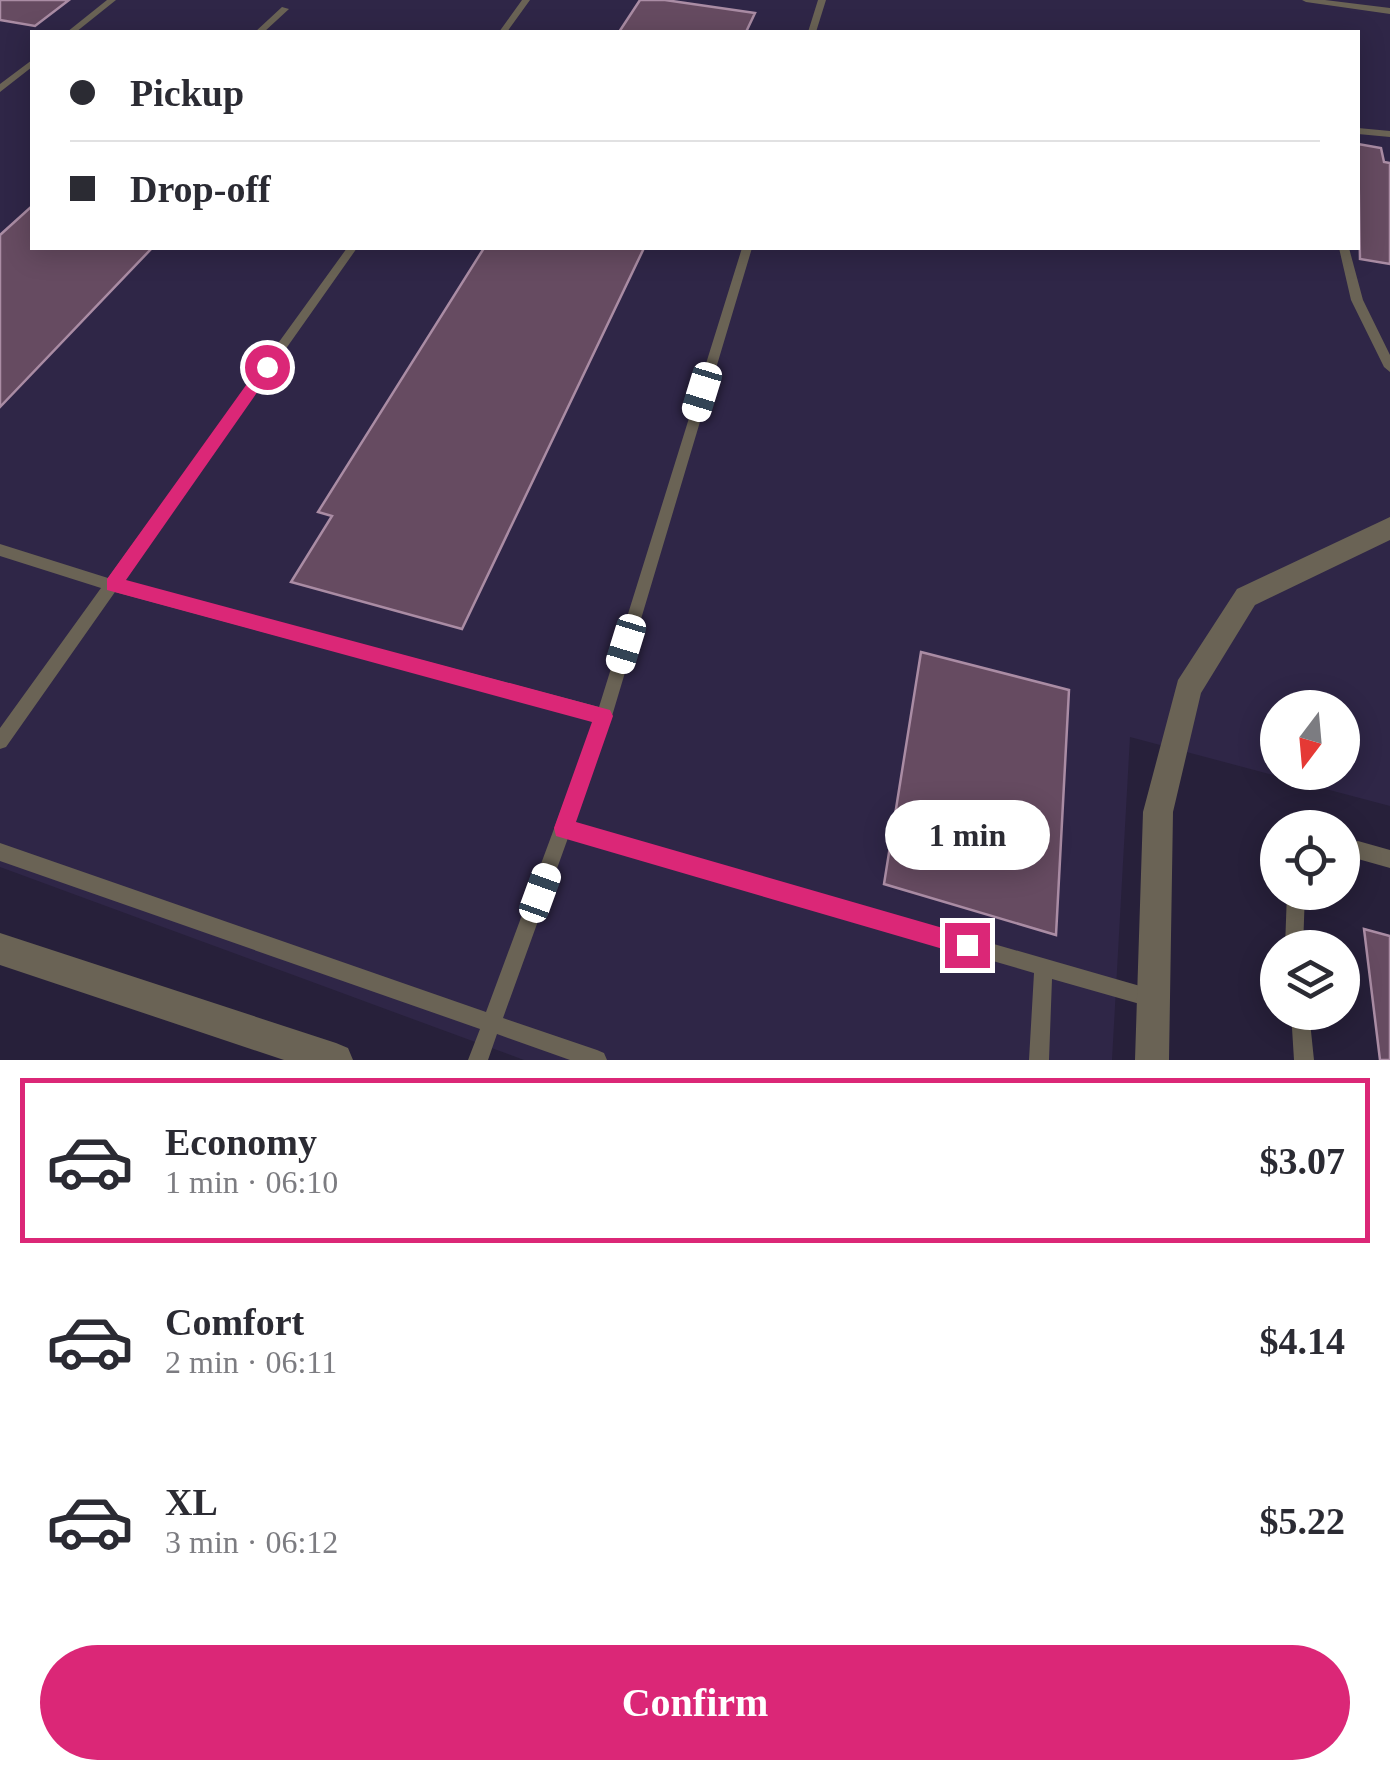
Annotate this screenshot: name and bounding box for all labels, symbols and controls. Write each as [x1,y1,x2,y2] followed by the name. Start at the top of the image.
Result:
[130,72,244,114] text: Pickup
[130,168,271,210] text: Drop-off
[245,345,290,390] route start
[679,359,725,425] car
[603,611,649,677] car
[1260,690,1360,790] north arrow
[1260,690,1360,1030] map controls
[884,800,1050,870] callout: 1 min
[1260,810,1360,910] button: locate
[929,817,1006,853] text: 1 min
[516,860,564,926] car
[945,923,990,968] route end
[1260,930,1360,1030] button: layers
[45,1116,135,1206] icon: car
[165,1121,317,1163] text: Economy
[1260,1140,1345,1182] text: $3.07
[165,1164,338,1200] text: 1 min · 06:10
[45,1296,135,1386] icon: car
[165,1301,304,1343] text: Comfort
[1260,1320,1345,1362] text: $4.14
[165,1344,337,1380] text: 2 min · 06:11
[45,1476,135,1566] icon: car
[165,1481,218,1523] text: XL
[1260,1500,1345,1542] text: $5.22
[165,1524,338,1560] text: 3 min · 06:12
[40,1645,1350,1760] button: Confirm

